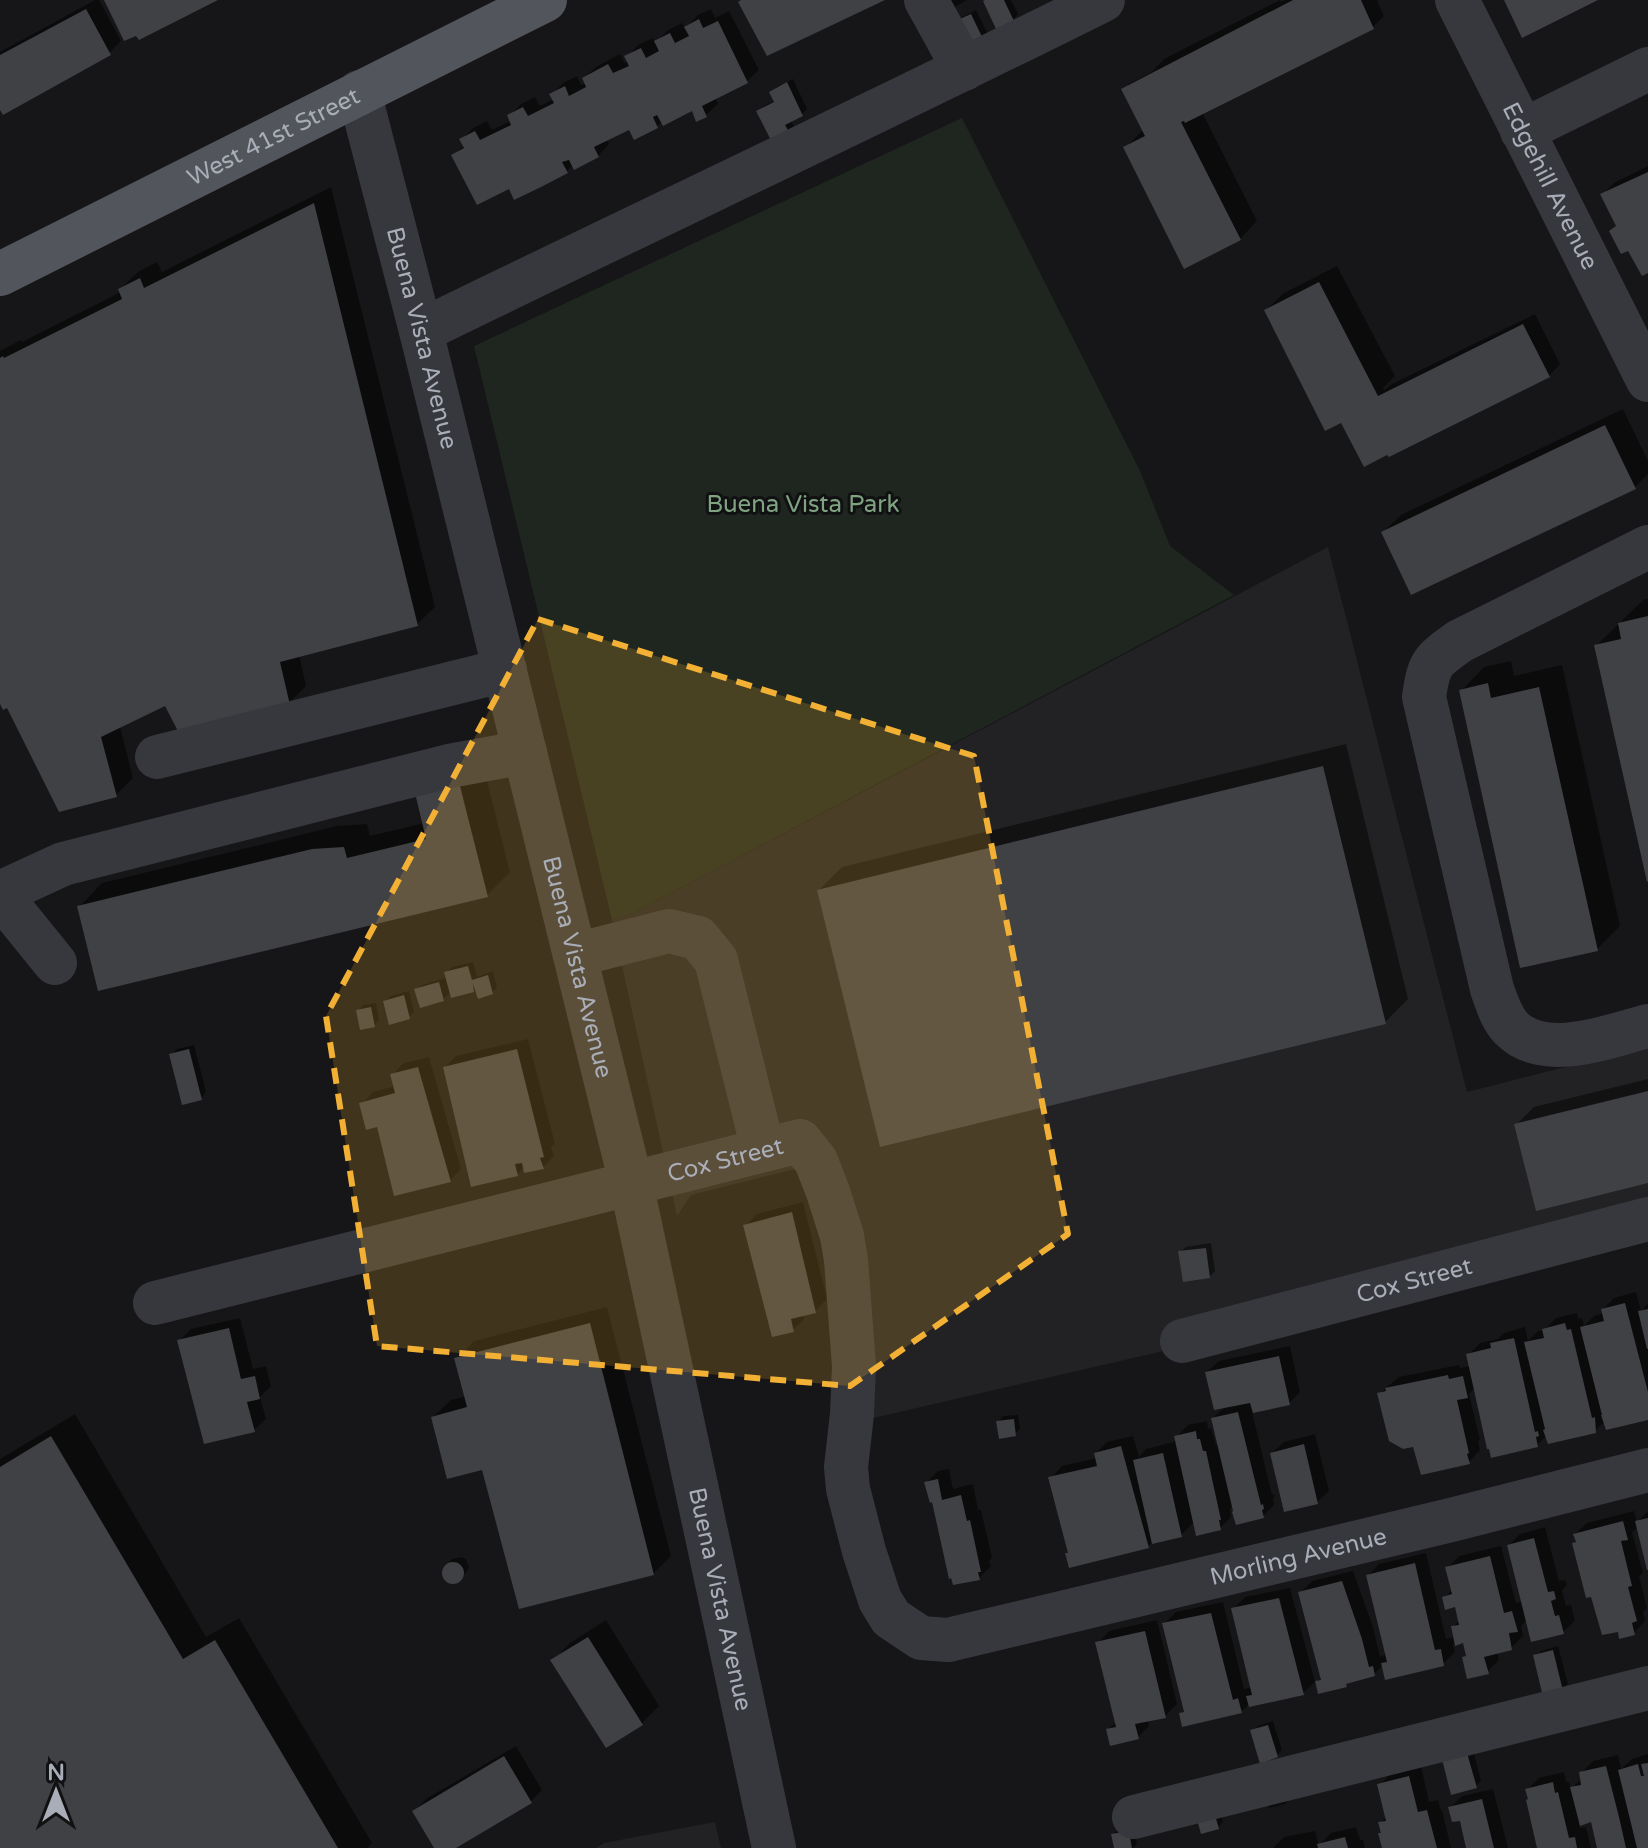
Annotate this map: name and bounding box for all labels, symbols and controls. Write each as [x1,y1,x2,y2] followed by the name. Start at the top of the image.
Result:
[183,82,365,192] street label: West 41st Street
[1496,98,1604,275] street label: Edgehill Avenue
[380,224,464,452] street label: Buena Vista Avenue
[707,490,899,519] park label: Buena Vista Park
[536,853,619,1081] street label: Buena Vista Avenue
[664,1132,786,1189] street label: Cox Street
[1353,1252,1475,1310] street label: Cox Street
[682,1485,758,1714] street label: Buena Vista Avenue
[1207,1522,1390,1592] street label: Morling Avenue
[16,1752,96,1832] north arrow
[47,1760,65,1786] text: N

